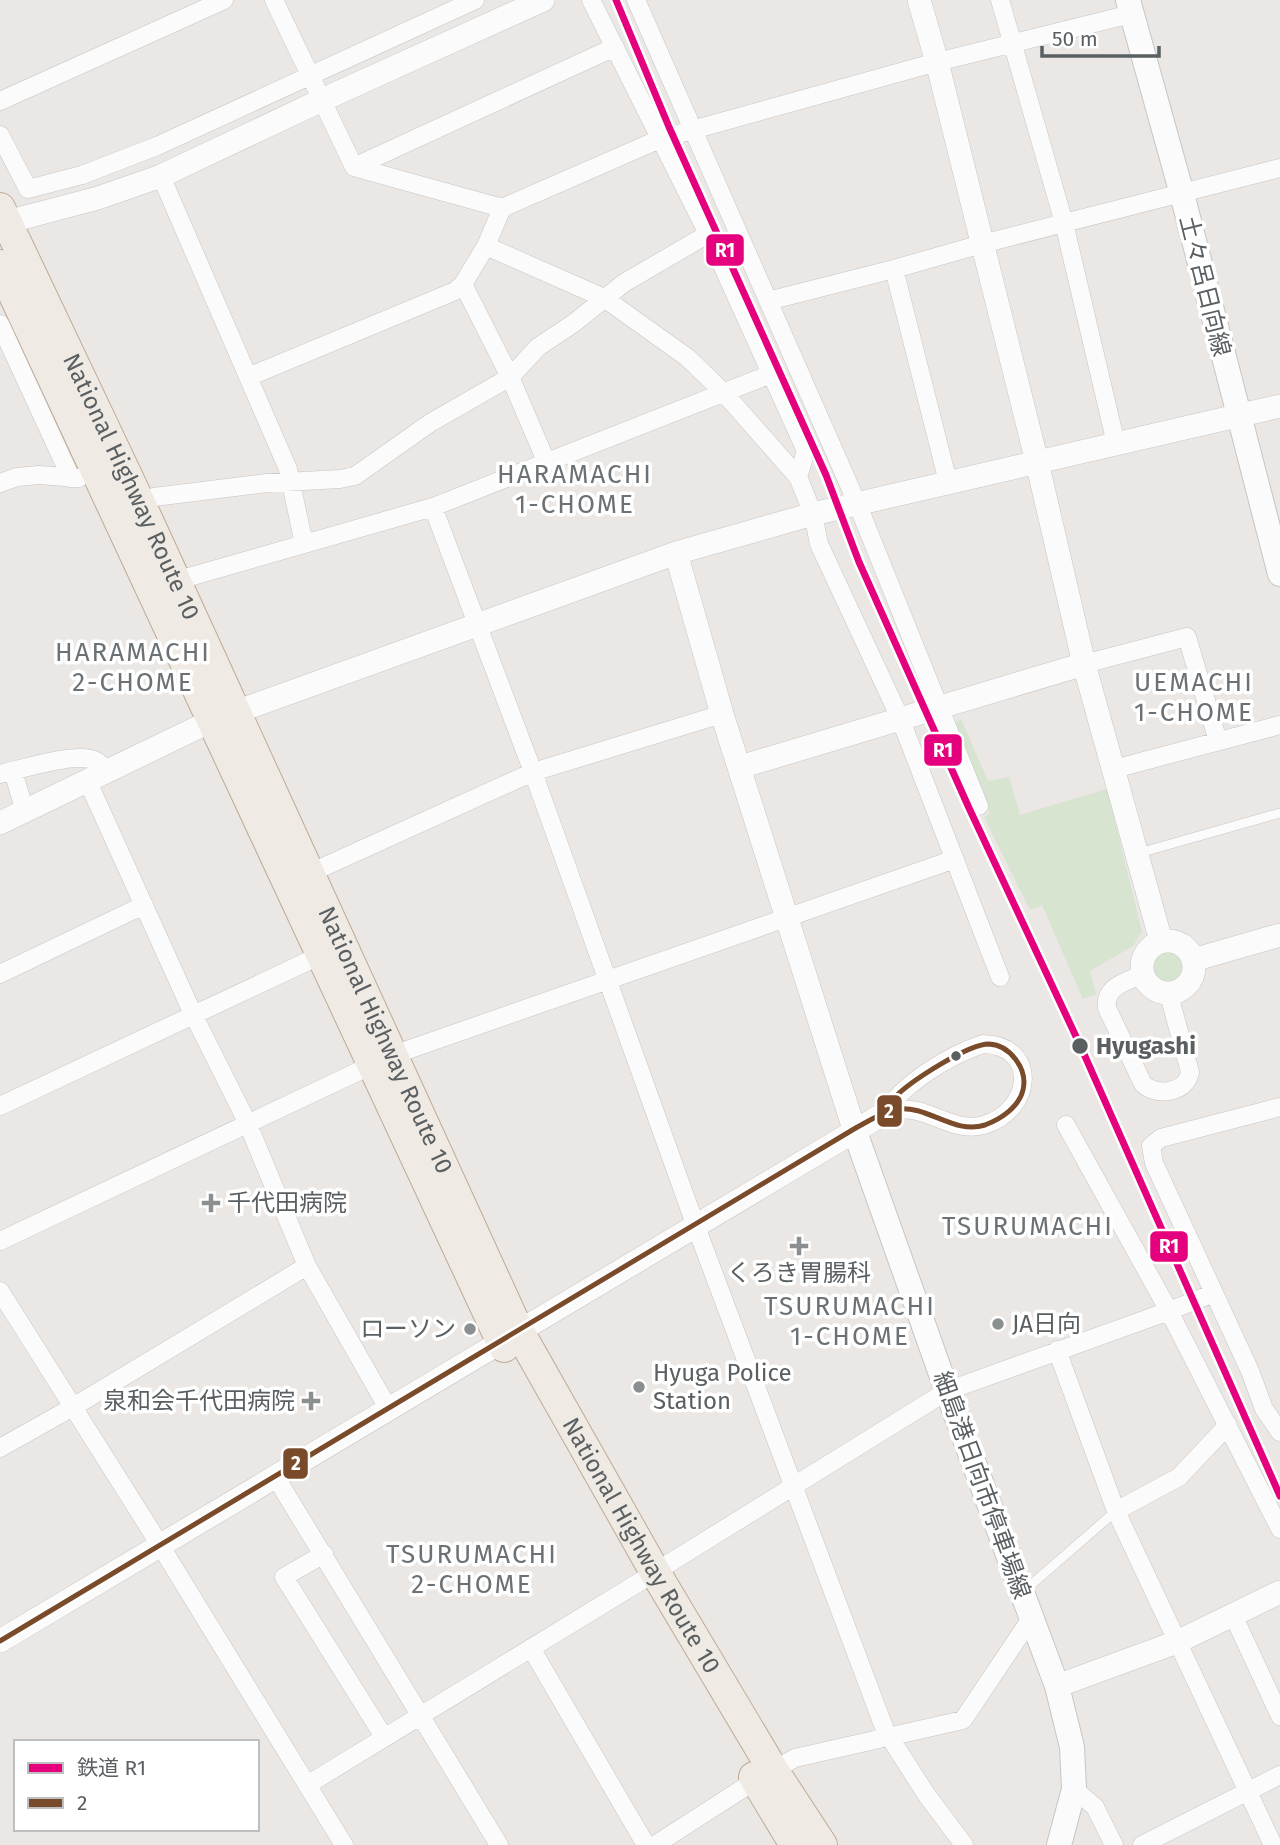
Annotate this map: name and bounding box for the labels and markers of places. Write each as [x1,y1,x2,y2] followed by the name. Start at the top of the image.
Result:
[1096,1032,1196,1060] place label: Hyugashi
[1070,1036,1090,1056] marker: Hyugashi
[949,1049,963,1063] unlabelled marker
[227,1189,347,1217] place label: 千代田病院
[201,1193,221,1213] marker: 千代田病院
[789,1236,809,1256] marker: くろき胃腸科
[727,1259,871,1287] place label: くろき胃腸科
[1012,1310,1081,1338] place label: JA日向
[360,1315,456,1343] place label: ローソン
[990,1316,1006,1332] marker: JA日向
[462,1321,478,1337] marker: ローソン
[653,1359,792,1415] place label: Hyuga Police Station
[631,1379,647,1395] marker: Hyuga Police Station
[103,1387,295,1415] place label: 泉和会千代田病院
[301,1391,321,1411] marker: 泉和会千代田病院

